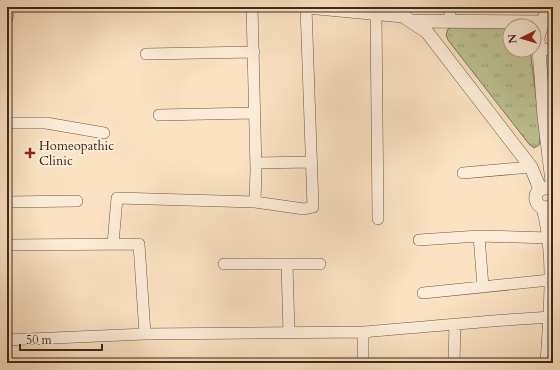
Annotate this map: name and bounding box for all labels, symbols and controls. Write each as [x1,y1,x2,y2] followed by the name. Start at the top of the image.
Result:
[502,18,542,58] north arrow
[505,33,520,44] text: N
[39,137,114,170] place label: Homeopathic Clinic
[24,147,36,159] marker: Homeopathic Clinic
[20,326,102,352] scale bar
[26,332,53,348] text: 50 m

